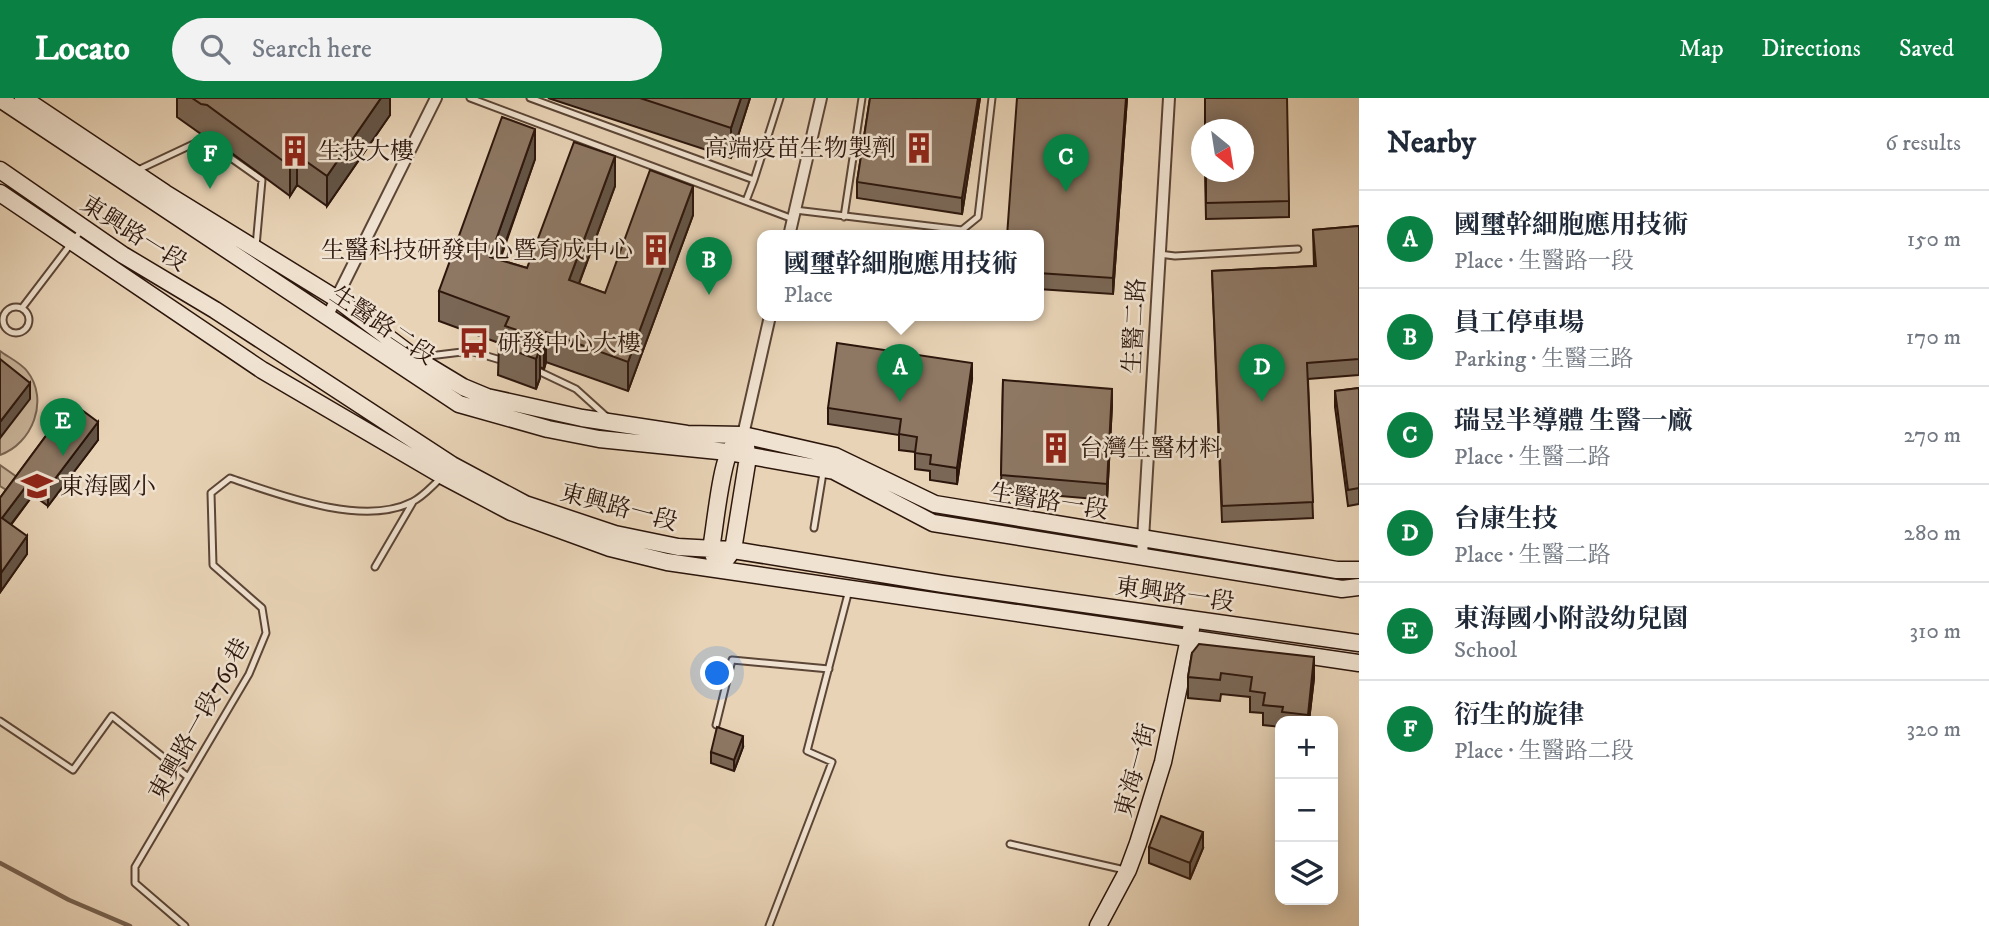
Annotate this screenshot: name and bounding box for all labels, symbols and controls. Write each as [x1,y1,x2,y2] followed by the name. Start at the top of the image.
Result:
[172,18,662,81] search box
[35,29,130,70] text: Locato
[196,30,234,68] icon: search
[252,33,372,66] text: Search here
[1679,34,1724,64] text: Map
[1762,34,1861,64] text: Directions
[1899,34,1954,64] text: Saved
[1191,119,1254,182] north arrow
[1387,125,1476,162] text: Nearby
[1885,129,1961,158] text: 6 results
[187,131,233,189] pin: F
[902,131,936,165] building icon: 高端疫苗生物製劑
[278,134,312,168] building icon: 生技大樓
[704,134,896,164] place label: 高端疫苗生物製劑
[1043,134,1089,192] pin: C
[318,137,414,167] place label: 生技大樓
[75,189,192,278] street label: 東興路一段
[1454,209,1688,242] text: 國璽幹細胞應用技術
[1403,225,1417,254] text: A
[1907,225,1961,254] text: 150 m
[757,230,1044,321] popup
[639,233,673,267] building icon: 生醫科技研發中心暨育成中心
[321,236,633,266] place label: 生醫科技研發中心暨育成中心
[686,237,732,295] pin: B
[1454,247,1634,276] text: Place · 生醫路一段
[783,248,1018,281] text: 國璽幹細胞應用技術
[1118,277,1152,375] street label: 生醫二路
[324,280,441,372] street label: 生醫路二段
[783,281,833,310] text: Place
[1454,307,1584,340] text: 員工停車場
[1403,323,1417,352] text: B
[1906,323,1961,352] text: 170 m
[457,326,491,360] bus stop icon: 研發中心大樓
[497,329,641,359] place label: 研發中心大樓
[877,344,923,402] pin: A
[1239,344,1285,402] pin: D
[1454,345,1634,374] text: Parking · 生醫三路
[40,398,86,456] pin: E
[1454,405,1694,438] text: 瑞昱半導體 生醫一廠
[1402,421,1418,450] text: C
[1904,421,1961,450] text: 270 m
[1039,431,1073,465] building icon: 台灣生醫材料
[1079,434,1223,464] place label: 台灣生醫材料
[1454,443,1611,472] text: Place · 生醫二路
[20,469,54,503] school or university icon: 東海國小
[60,472,156,502] place label: 東海國小
[557,478,681,538] street label: 東興路一段
[987,478,1110,526] street label: 生醫路一段
[1454,503,1558,536] text: 台康生技
[1401,519,1419,548] text: D
[1904,519,1961,548] text: 280 m
[1454,541,1611,570] text: Place · 生醫二路
[1113,572,1236,618] street label: 東興路一段
[1454,603,1688,636] text: 東海國小附設幼兒園
[1402,617,1418,646] text: E
[1909,617,1961,646] text: 310 m
[143,633,257,806] street label: 東興路一段769巷
[1454,636,1517,665] text: School
[700,656,734,690] your location
[1454,699,1584,732] text: 衍生的旋律
[1403,715,1417,744] text: F
[1907,715,1961,744] text: 320 m
[1275,716,1338,905] map controls
[1275,716,1338,779] button: +
[1109,720,1163,821] street label: 東海一街
[1454,737,1634,766] text: Place · 生醫路二段
[1275,779,1338,842] button: −
[1275,842,1338,905] button: layers

